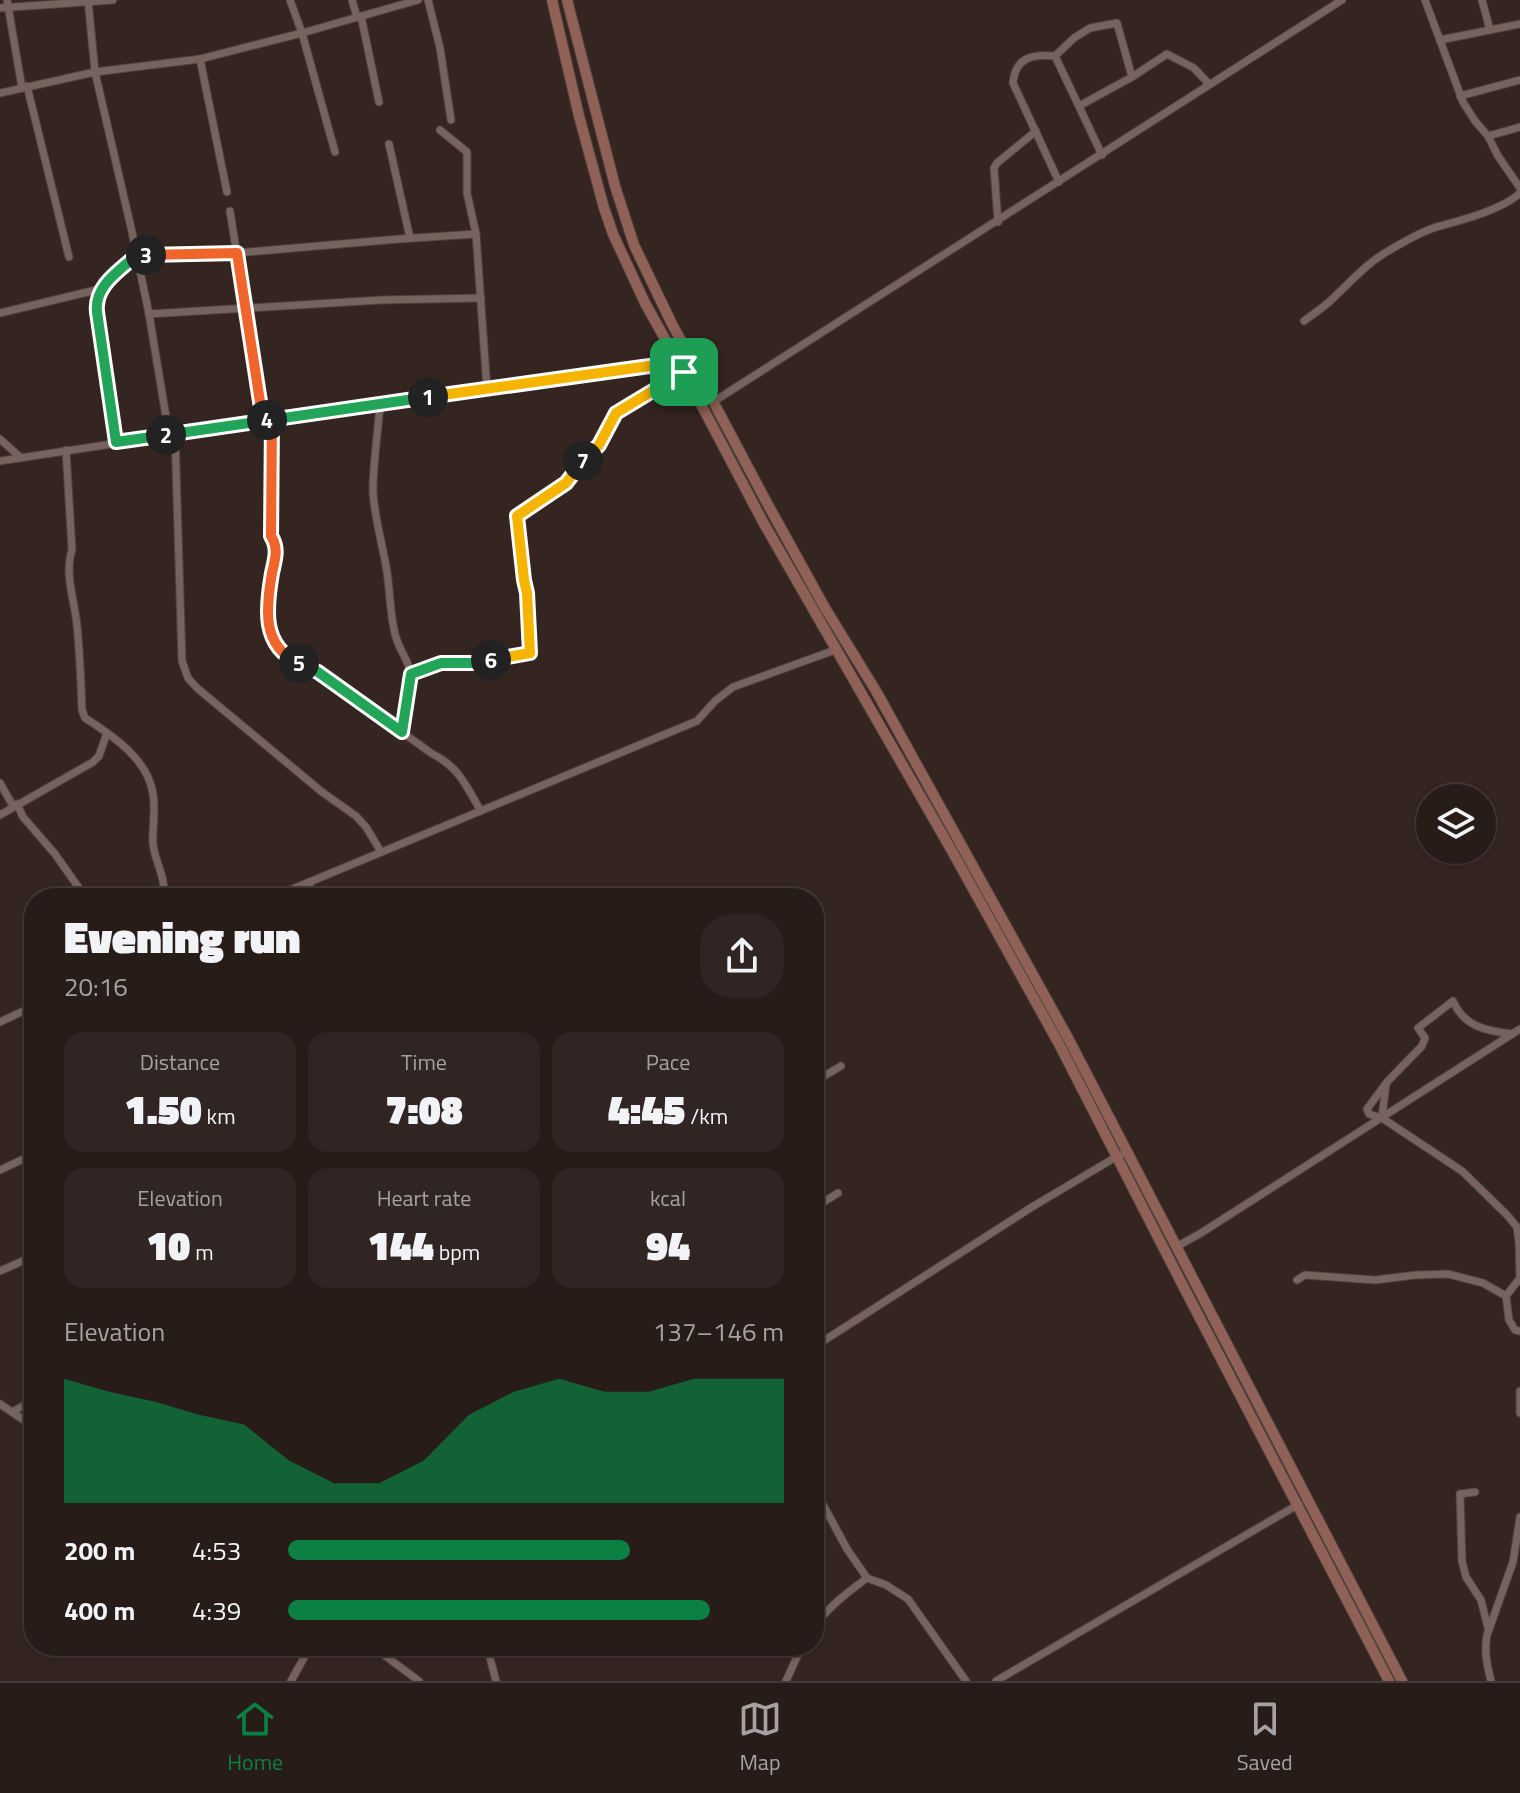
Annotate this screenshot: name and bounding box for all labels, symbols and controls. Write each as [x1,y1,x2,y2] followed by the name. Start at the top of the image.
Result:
[126,235,166,275] pin: 3
[140,238,152,272] text: 3
[650,338,718,406] pin
[662,350,706,394] icon: arrive
[408,377,448,417] pin: 1
[422,380,434,414] text: 1
[247,400,287,440] pin: 4
[261,403,273,437] text: 4
[146,415,186,455] pin: 2
[160,418,172,452] text: 2
[563,441,603,481] pin: 7
[577,444,589,478] text: 7
[471,640,511,680] pin: 6
[279,643,319,683] pin: 5
[485,643,497,677] text: 6
[293,646,305,680] text: 5
[1416,784,1496,864] map controls
[1416,784,1496,864] button: layers
[64,903,301,970] text: Evening run
[700,914,784,998] button: share
[64,967,128,1006] text: 20:16
[140,1045,220,1079] text: Distance
[401,1045,447,1079] text: Time
[646,1045,690,1079] text: Pace
[124,1079,202,1140] text: 1.50
[385,1079,463,1140] text: 7:08
[608,1079,685,1140] text: 4:45
[202,1099,236,1133] text: km
[685,1099,728,1133] text: /km
[137,1181,223,1215] text: Elevation
[377,1181,471,1215] text: Heart rate
[650,1181,686,1215] text: kcal
[146,1215,190,1276] text: 10
[368,1215,434,1276] text: 144
[646,1215,690,1276] text: 94
[190,1235,214,1269] text: m
[434,1235,480,1269] text: bpm
[64,1312,165,1351] text: Elevation
[653,1312,784,1351] text: 137–146 m
[64,1531,135,1570] text: 200 m
[192,1531,241,1570] text: 4:53
[64,1591,135,1630] text: 400 m
[192,1591,241,1630] text: 4:39
[227,1697,283,1779] tab: Home
[738,1697,782,1779] tab: Map
[1237,1697,1293,1779] tab: Saved

